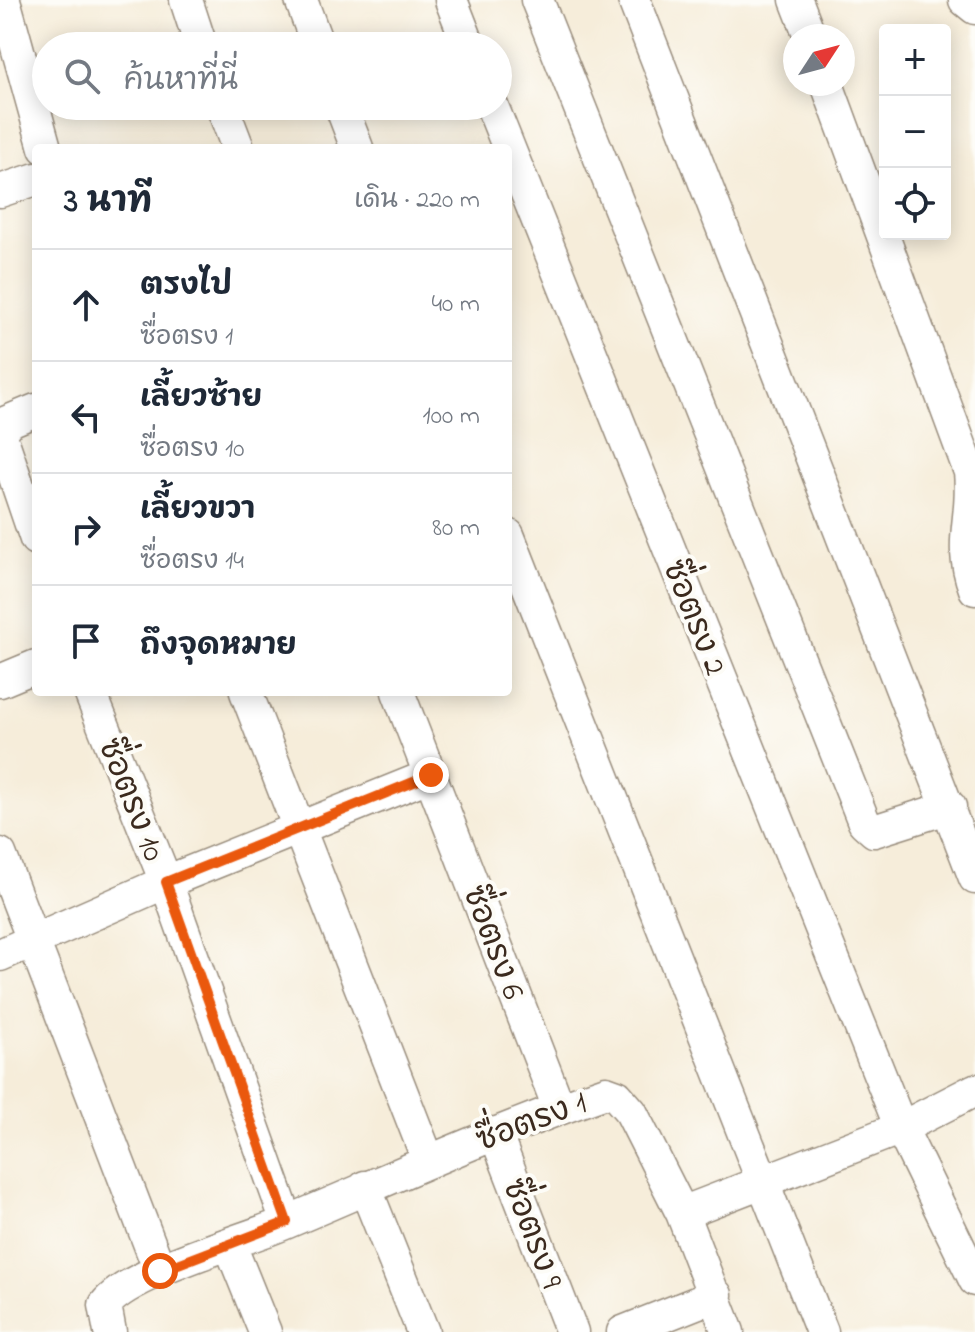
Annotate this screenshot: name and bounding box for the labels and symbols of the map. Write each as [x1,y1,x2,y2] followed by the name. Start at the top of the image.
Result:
[783,24,855,96] north arrow
[648,550,745,683] street label: ซื่อตรง 2
[84,729,184,869] street label: ซื่อตรง 10
[413,757,449,793] route end
[449,876,543,1007] street label: ซื่อตรง 6
[467,1072,594,1166] street label: ซื่อตรง 1
[488,1169,582,1296] street label: ซื่อตรง 9
[142,1253,178,1289] route start

